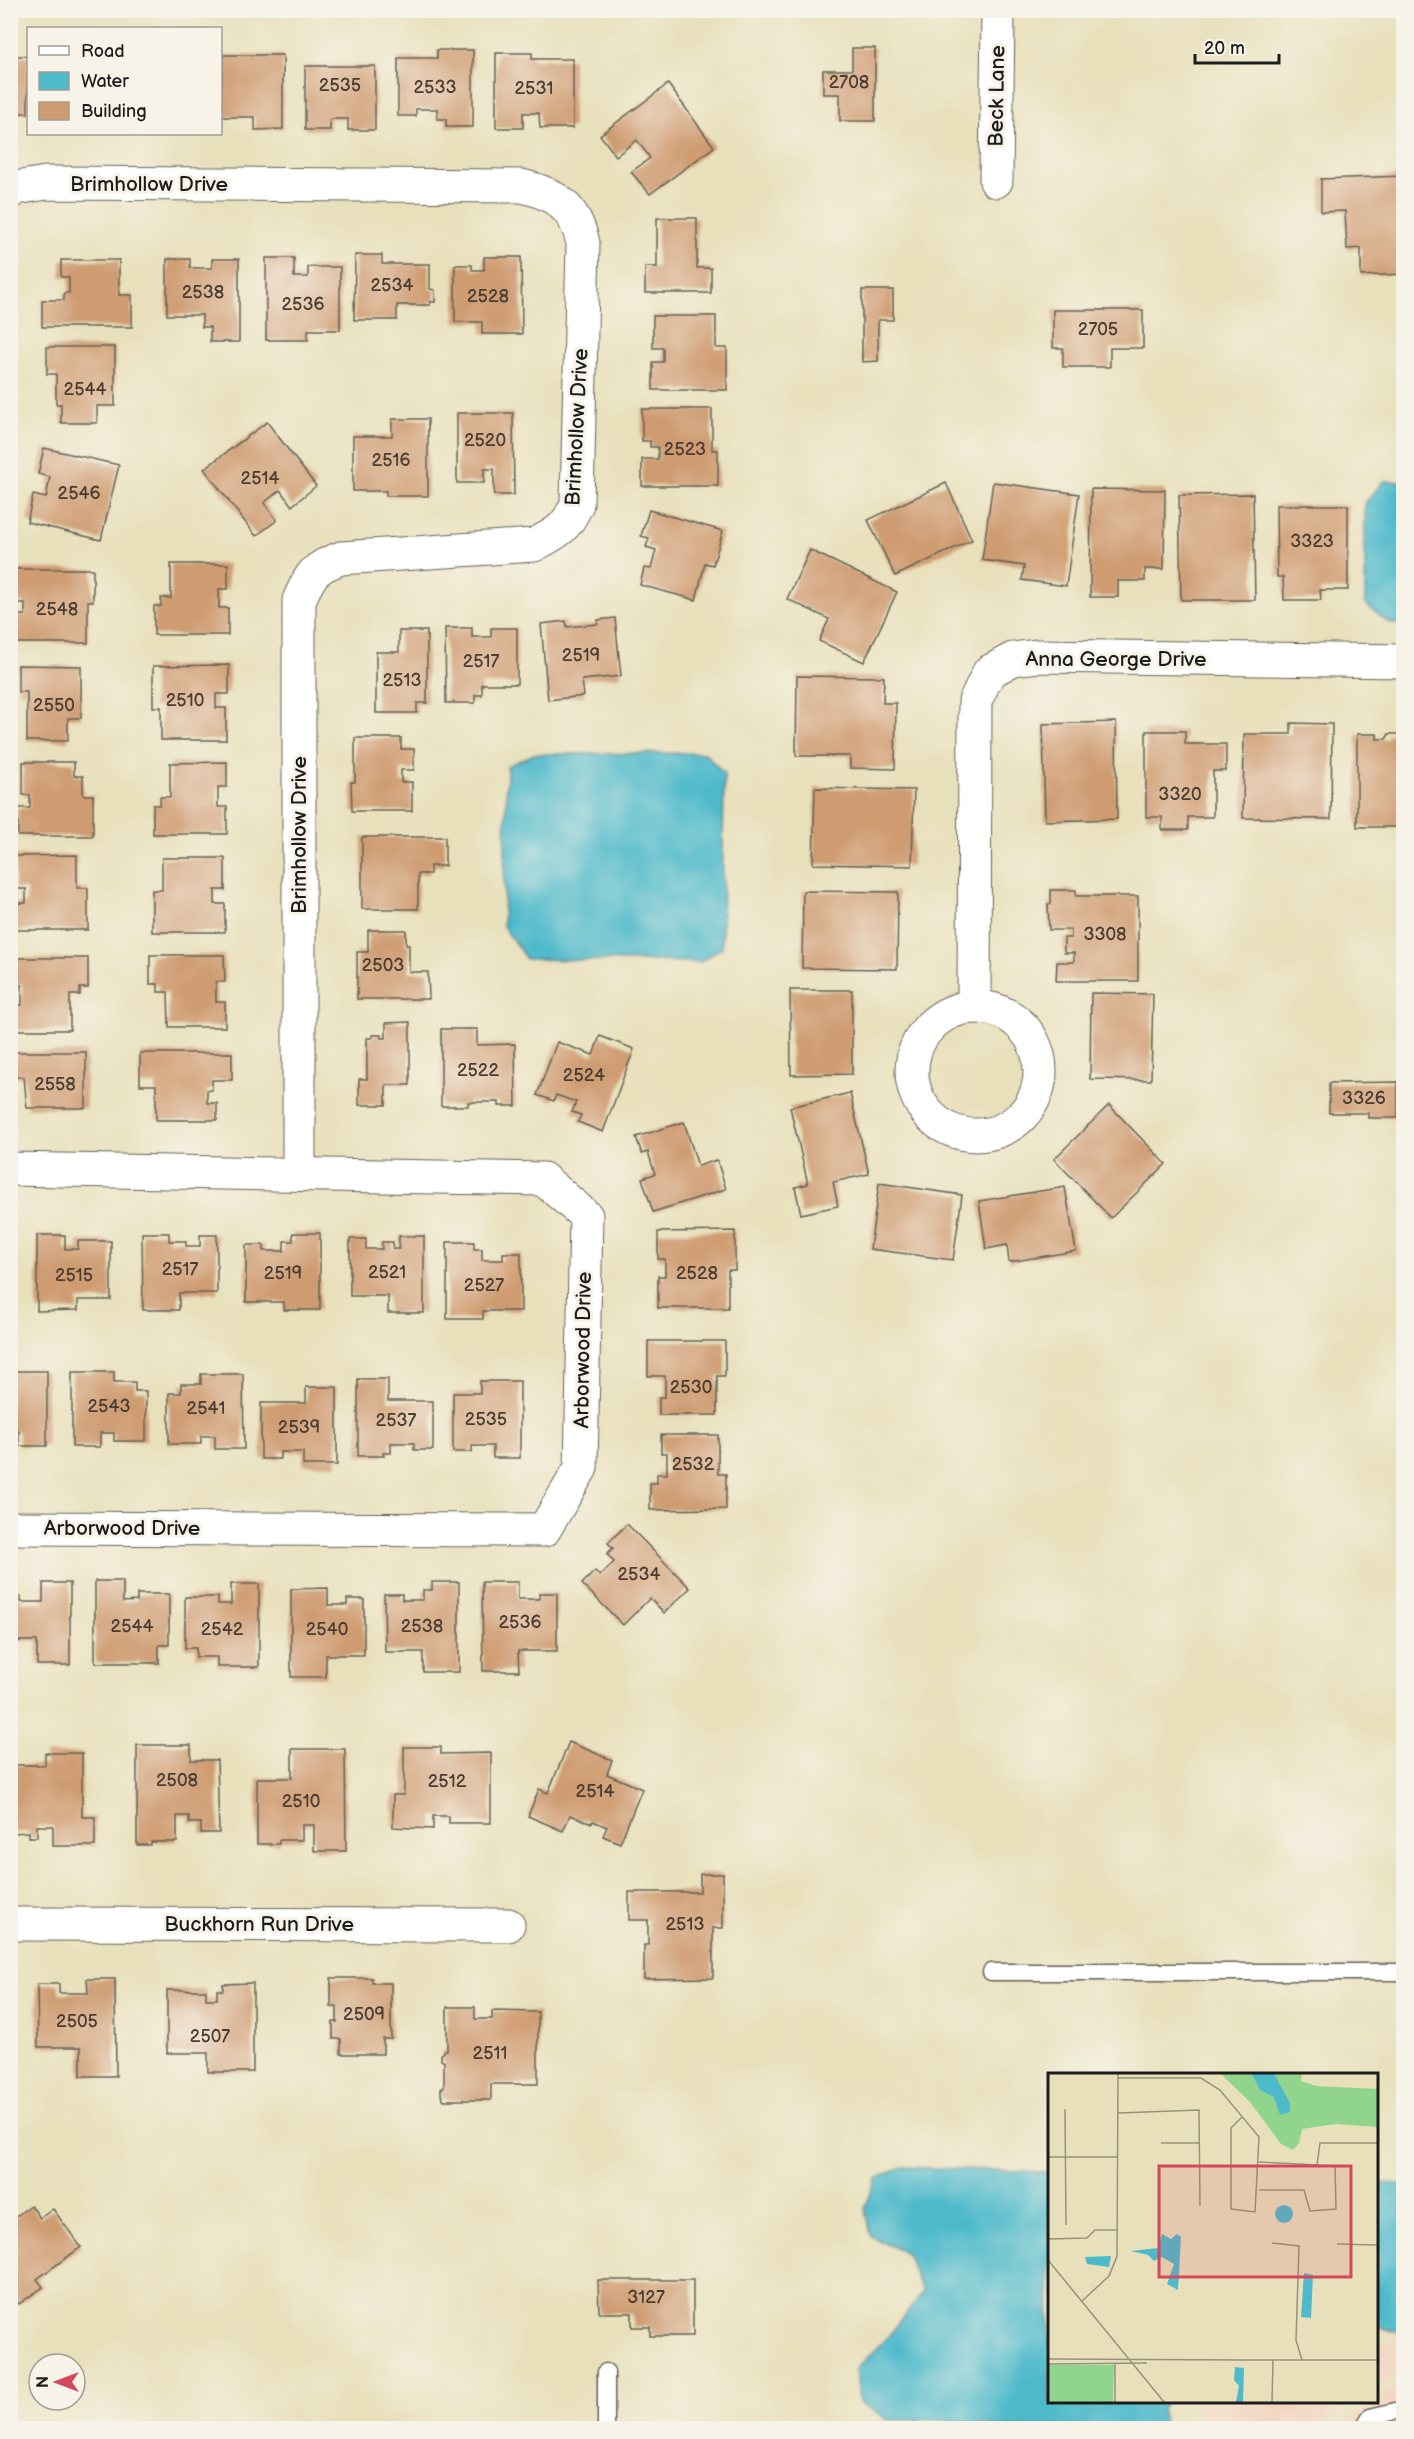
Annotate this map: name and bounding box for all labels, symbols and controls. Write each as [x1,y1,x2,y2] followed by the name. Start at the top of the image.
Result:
[27,27,222,135] legend
[1195,27,1279,65] scale bar
[1204,38,1245,59] text: 20 m
[81,41,125,62] text: Road
[984,45,1010,147] street label: Beck Lane
[81,71,129,92] text: Water
[829,72,869,93] house number: 2708
[319,75,361,96] house number: 2535
[413,77,457,98] house number: 2533
[515,78,553,99] house number: 2531
[81,101,147,122] text: Building
[70,172,228,197] street label: Brimhollow Drive
[371,275,414,296] house number: 2534
[182,282,224,303] house number: 2538
[467,286,509,307] house number: 2528
[281,294,325,315] house number: 2536
[1078,319,1118,340] house number: 2705
[560,347,594,507] street label: Brimhollow Drive
[64,379,106,400] house number: 2544
[464,430,506,451] house number: 2520
[664,439,706,460] house number: 2523
[372,450,410,471] house number: 2516
[241,468,279,489] house number: 2514
[58,483,100,504] house number: 2546
[1290,531,1334,552] house number: 3323
[36,599,78,620] house number: 2548
[562,645,600,666] house number: 2519
[1025,647,1207,672] street label: Anna George Drive
[463,651,500,672] house number: 2517
[383,670,421,691] house number: 2513
[166,690,204,711] house number: 2510
[33,695,75,716] house number: 2550
[287,756,312,914] street label: Brimhollow Drive
[1158,784,1202,805] house number: 3320
[1083,924,1127,945] house number: 3308
[362,955,404,976] house number: 2503
[457,1060,499,1081] house number: 2522
[563,1065,605,1086] house number: 2524
[34,1074,76,1095] house number: 2558
[1342,1088,1386,1109] house number: 3326
[162,1259,199,1280] house number: 2517
[368,1262,406,1283] house number: 2521
[264,1263,302,1284] house number: 2519
[676,1263,718,1284] house number: 2528
[55,1265,93,1286] house number: 2515
[569,1271,597,1429] street label: Arborwood Drive
[464,1275,504,1296] house number: 2527
[670,1377,712,1398] house number: 2530
[88,1396,130,1417] house number: 2543
[187,1398,225,1419] house number: 2541
[465,1409,507,1430] house number: 2535
[376,1410,417,1431] house number: 2537
[278,1417,320,1438] house number: 2539
[672,1454,715,1475] house number: 2532
[44,1516,200,1541] street label: Arborwood Drive
[618,1564,661,1585] house number: 2534
[498,1612,542,1633] house number: 2536
[111,1616,153,1637] house number: 2544
[401,1616,443,1637] house number: 2538
[201,1619,244,1640] house number: 2542
[306,1619,348,1640] house number: 2540
[156,1770,198,1791] house number: 2508
[428,1771,467,1792] house number: 2512
[576,1781,614,1802] house number: 2514
[282,1791,320,1812] house number: 2510
[164,1912,354,1937] street label: Buckhorn Run Drive
[666,1914,704,1935] house number: 2513
[343,2004,385,2025] house number: 2509
[56,2011,98,2032] house number: 2505
[190,2026,230,2047] house number: 2507
[473,2043,507,2064] house number: 2511
[1048,2073,1378,2403] inset map
[627,2287,665,2308] house number: 3127
[27,2352,87,2412] north arrow
[34,2376,53,2388] text: N

